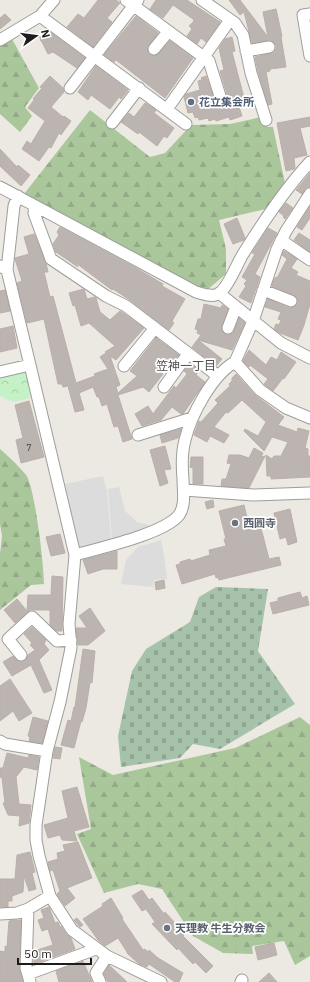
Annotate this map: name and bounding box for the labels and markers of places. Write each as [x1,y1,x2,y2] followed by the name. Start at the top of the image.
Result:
[199,95,254,109] place label: 花立集会所
[186,97,196,107] marker: 花立集会所
[243,516,276,530] place label: 西圓寺
[230,518,240,528] marker: 西圓寺
[175,921,266,935] place label: 天理教 牛生分教会
[162,923,172,933] marker: 天理教 牛生分教会

